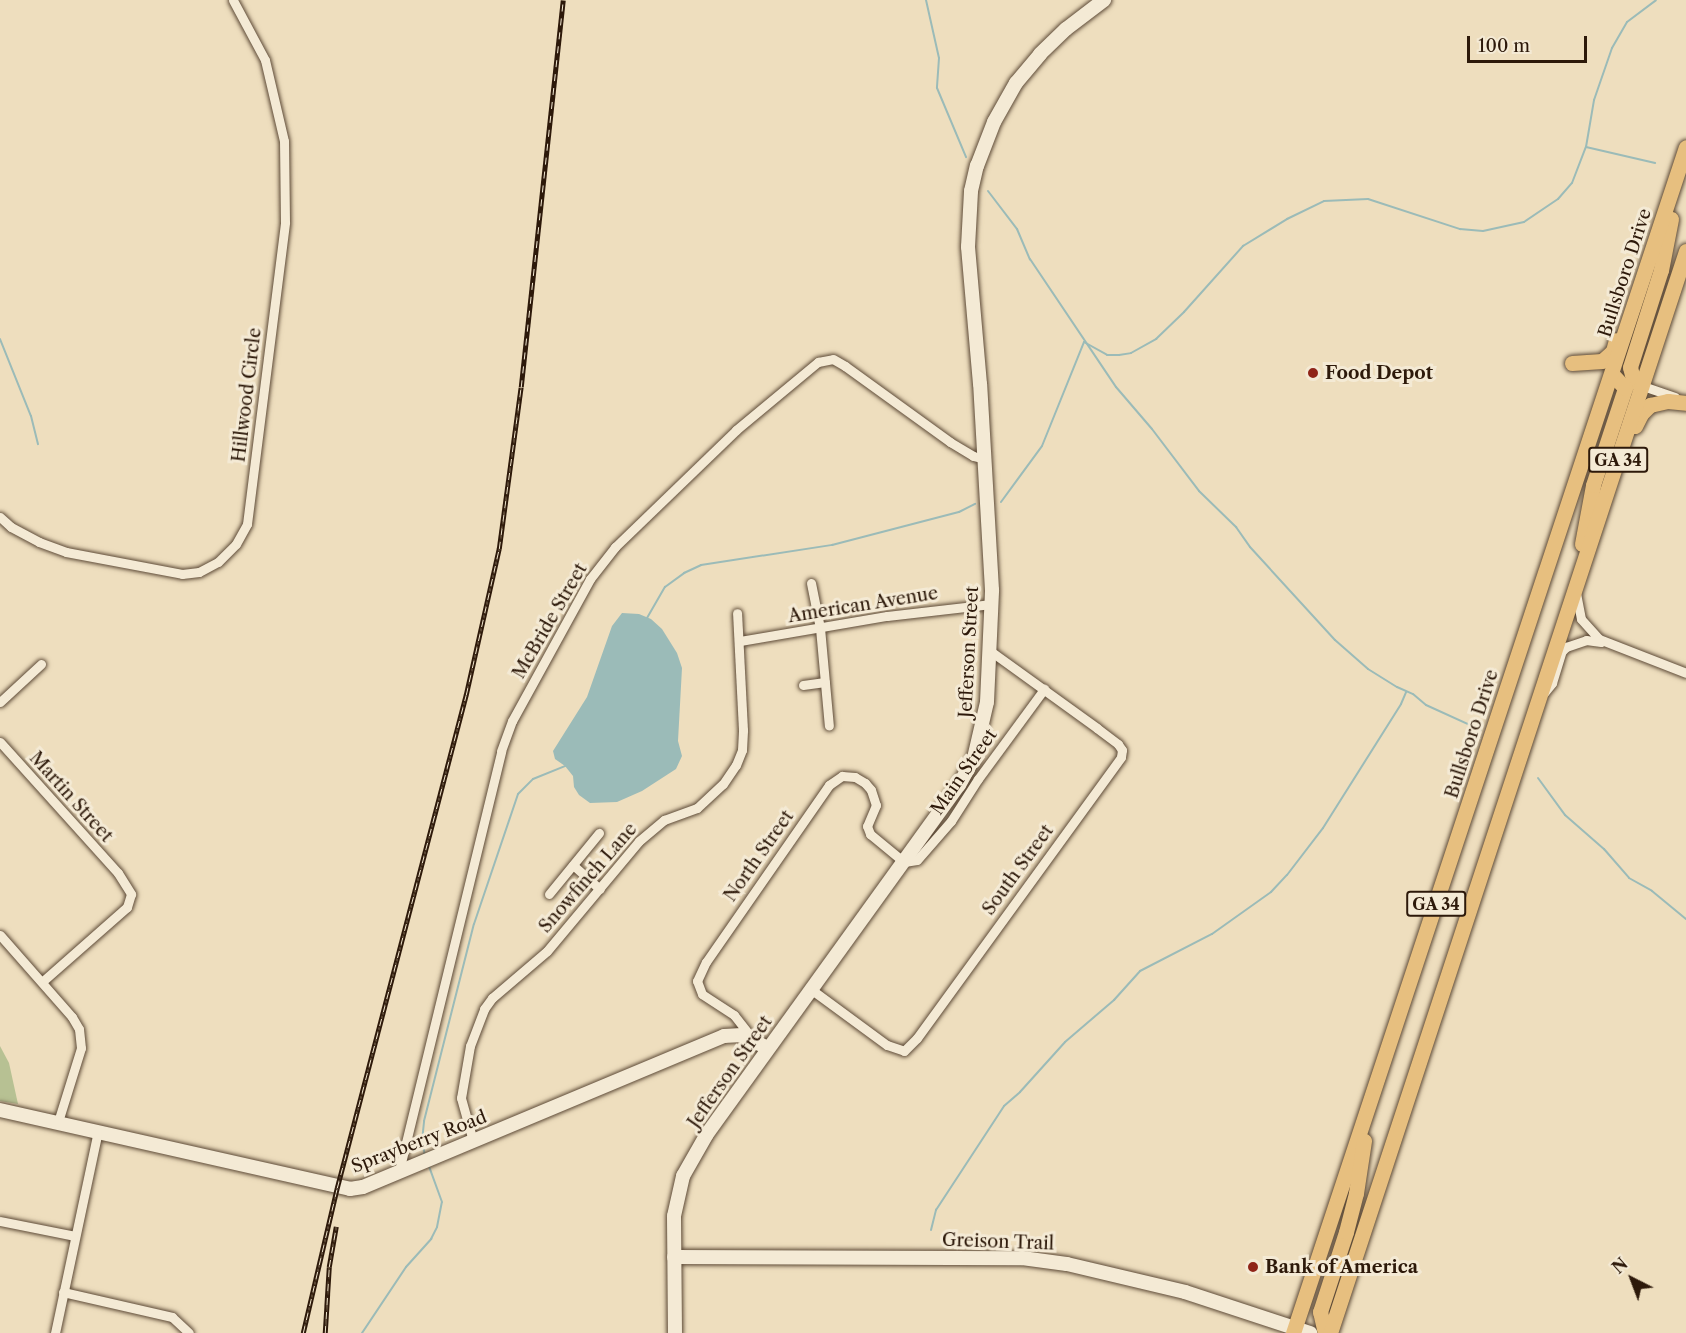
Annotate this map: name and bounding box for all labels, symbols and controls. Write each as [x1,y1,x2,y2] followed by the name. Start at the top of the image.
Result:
[1470,24,1590,62] scale bar
[1478,35,1530,57] text: 100 m
[1594,206,1656,340] street label: Bullsboro Drive
[228,327,266,463] street label: Hillwood Circle
[1325,362,1433,384] place label: Food Depot
[1306,366,1320,380] marker: Food Depot
[1586,447,1650,473] road number: GA 34
[508,559,592,683] street label: McBride Street
[786,582,940,628] street label: American Avenue
[955,586,983,718] street label: Jefferson Street
[1441,667,1503,801] street label: Bullsboro Drive
[926,725,1002,819] street label: Main Street
[25,747,117,847] street label: Martin Street
[720,806,798,906] street label: North Street
[535,819,641,937] street label: Snowfinch Lane
[978,821,1058,919] street label: South Street
[1404,891,1468,917] road number: GA 34
[683,1012,777,1132] street label: Jefferson Street
[348,1106,490,1178] street label: Sprayberry Road
[941,1229,1055,1255] street label: Greison Trail
[1602,1249,1662,1309] north arrow
[1608,1254,1632,1278] text: N
[1265,1256,1419,1278] place label: Bank of America
[1246,1260,1260,1274] marker: Bank of America

